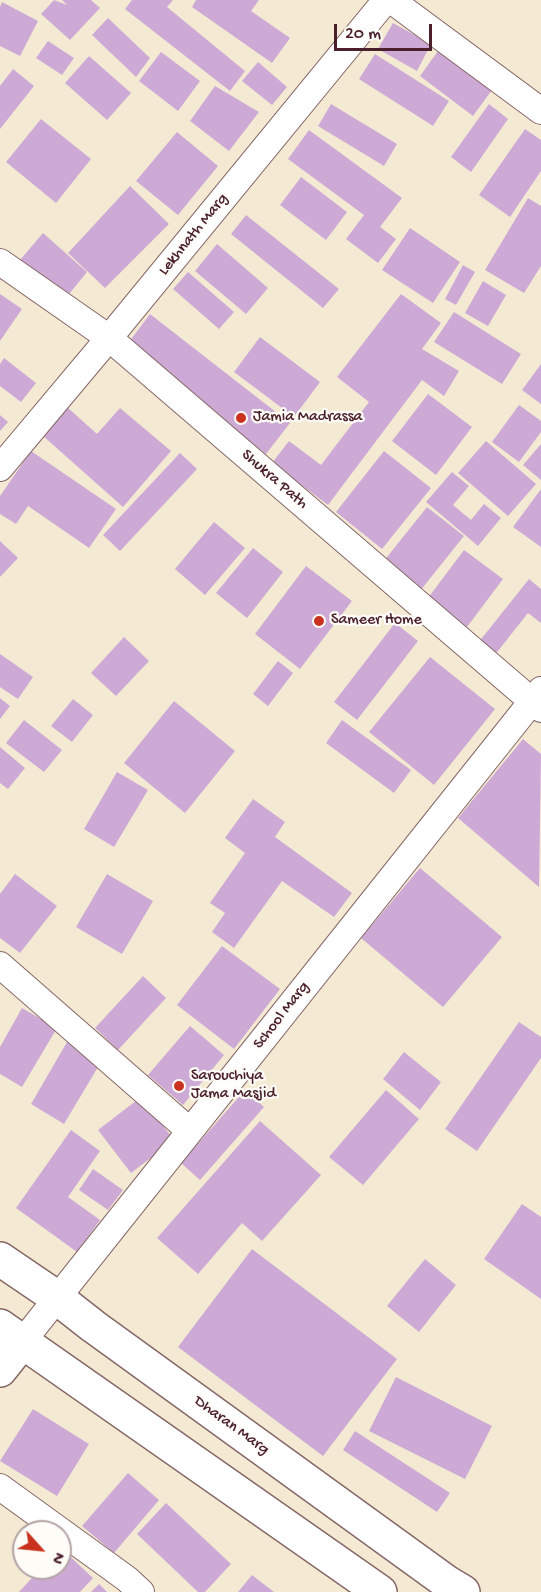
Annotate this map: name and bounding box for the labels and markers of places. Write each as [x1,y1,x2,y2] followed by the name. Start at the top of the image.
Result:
[253,408,362,428] place label: Jamia Madrassa
[234,411,248,425] marker: Jamia Madrassa
[331,611,422,631] place label: Sameer Home
[312,614,326,628] marker: Sameer Home
[191,1067,276,1105] place label: Sarouchiya Jama Masjid
[172,1079,186,1093] marker: Sarouchiya Jama Masjid

